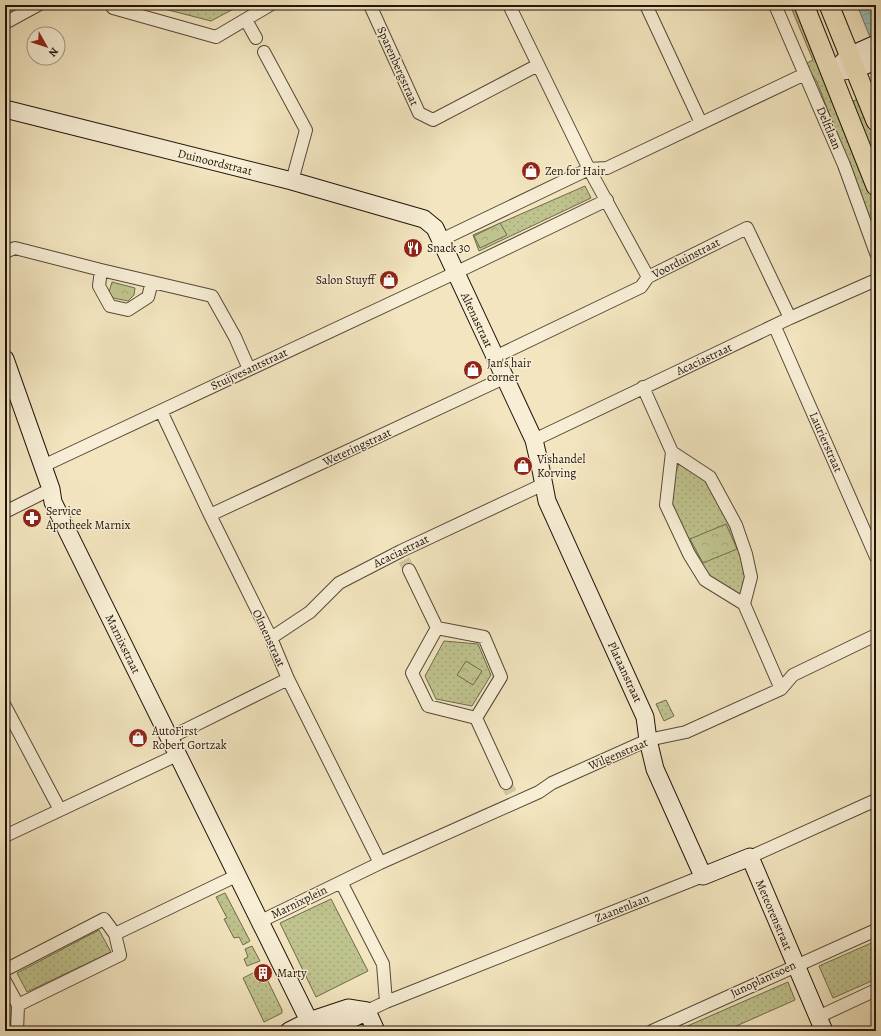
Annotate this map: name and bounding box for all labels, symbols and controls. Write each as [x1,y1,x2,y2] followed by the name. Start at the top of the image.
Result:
[373,24,423,108] street label: Sparenbergstraat
[26,26,66,66] north arrow
[45,44,62,60] text: N
[813,104,845,152] street label: Delftlaan
[176,145,254,179] street label: Duinoordstraat
[520,160,542,182] shop icon: Zen for Hair
[545,163,605,179] place label: Zen for Hair
[648,234,723,282] street label: Voorduinstraat
[402,237,424,259] restaurant icon: Snack 30
[427,240,470,256] place label: Snack 30
[378,269,400,291] shop icon: Salon Stuyff
[316,272,377,288] place label: Salon Stuyff
[457,289,497,350] street label: Altenastraat
[673,339,735,379] street label: Acaciastraat
[208,344,290,394] street label: Stuijvesantstraat
[487,355,531,385] place label: Jan's hair corner
[462,359,484,381] shop icon: Jan's hair corner
[806,409,846,475] street label: Laurierstraat
[319,424,394,470] street label: Weteringstraat
[536,451,585,481] place label: Vishandel Korving
[512,455,534,477] shop icon: Vishandel Korving
[45,503,131,533] place label: Service Apotheek Marnix
[21,507,43,529] pharmacy icon: Service Apotheek Marnix
[370,531,431,572] street label: Acaciastraat
[249,607,289,669] street label: Olmenstraat
[102,612,144,676] street label: Marnixstraat
[604,639,646,705] street label: Plataanstraat
[151,723,227,753] place label: AutoFirst Robert Gortzak
[127,727,149,749] shop icon: AutoFirst Robert Gortzak
[585,734,650,774] street label: Wilgenstraat
[752,877,796,953] street label: Meteorenstraat
[268,881,330,922] street label: Marnixplein
[592,890,652,926] street label: Zaanenlaan
[728,957,799,1001] street label: Junoplantsoen
[252,962,274,984] building icon: Marty
[277,965,307,981] place label: Marty

